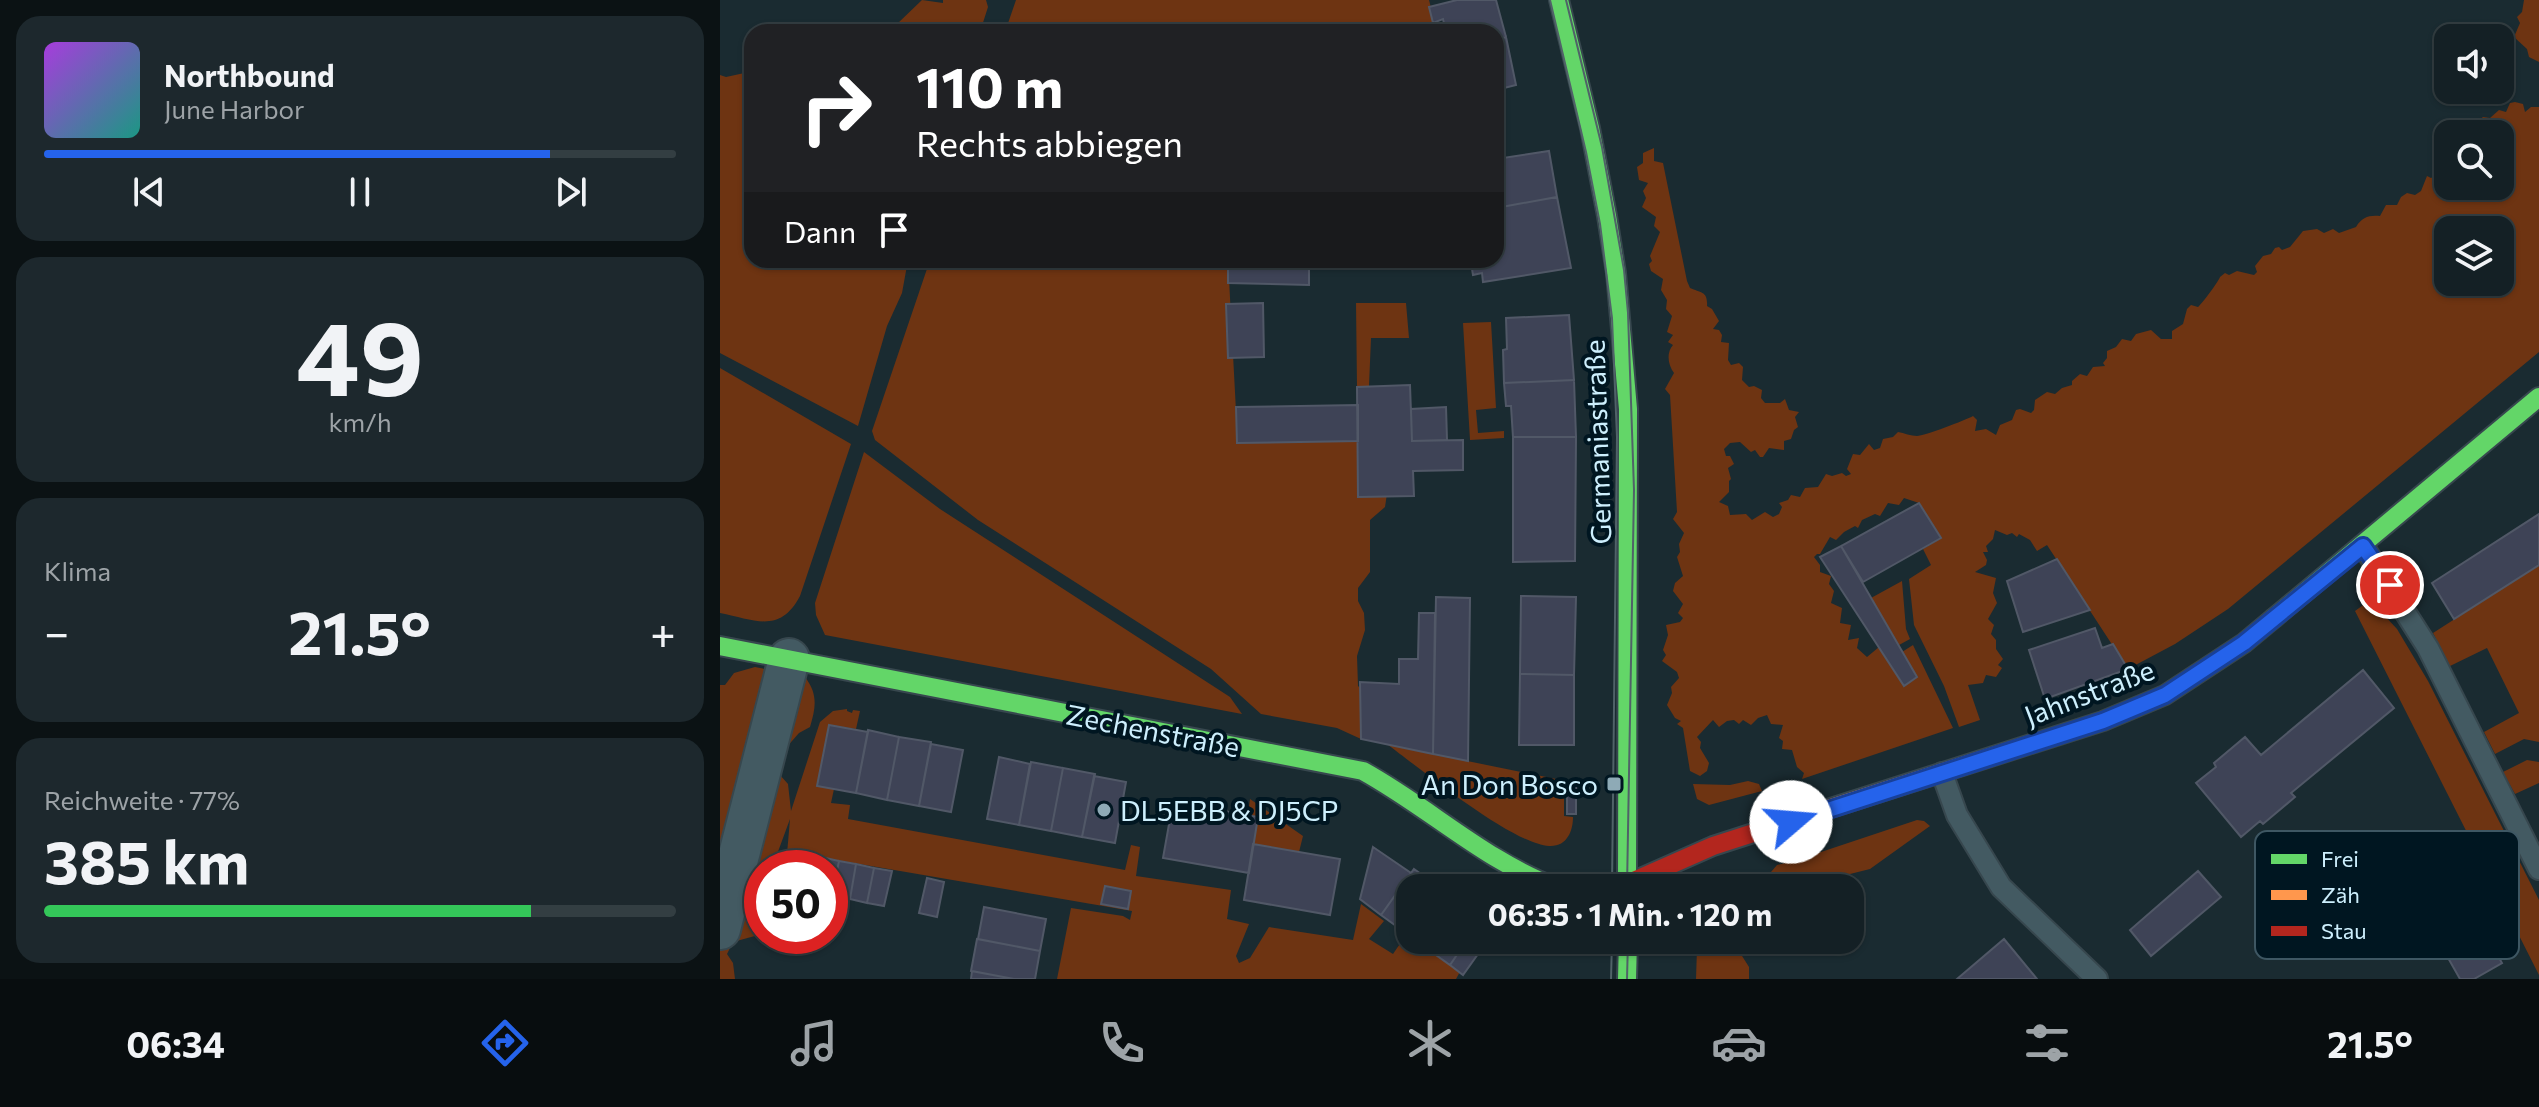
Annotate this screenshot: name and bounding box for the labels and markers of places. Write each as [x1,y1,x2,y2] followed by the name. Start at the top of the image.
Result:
[2356,551,2424,619] pin
[1421,767,1598,801] place label: An Don Bosco
[1605,775,1623,793] marker: An Don Bosco
[1120,793,1338,827] place label: DL5EBB & DJ5CP
[1095,801,1113,819] marker: DL5EBB & DJ5CP

